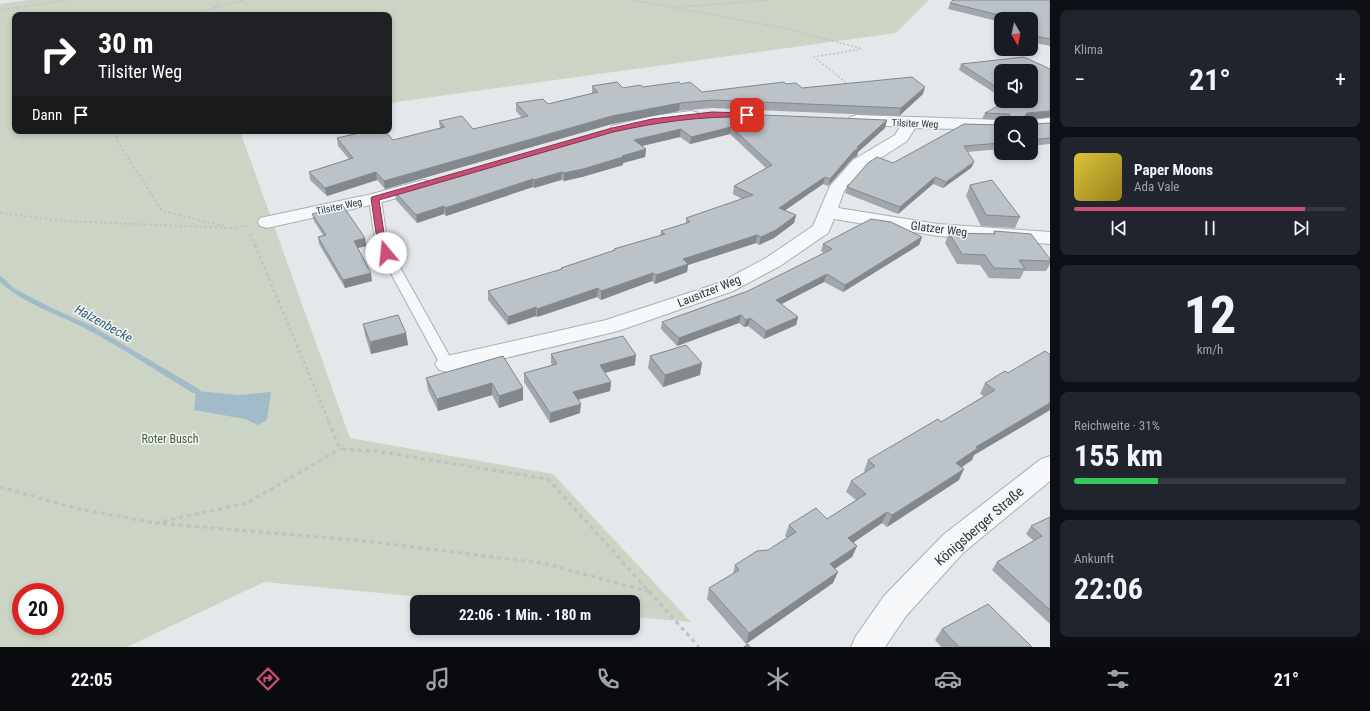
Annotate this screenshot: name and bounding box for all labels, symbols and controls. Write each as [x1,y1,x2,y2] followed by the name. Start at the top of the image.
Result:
[994,12,1038,56] north arrow
[994,12,1038,160] map controls
[98,27,154,60] text: 30 m
[32,28,84,80] icon: right
[1074,42,1103,57] text: Klima
[98,61,182,82] text: Tilsiter Weg
[1189,62,1231,97] text: 21°
[994,64,1038,108] button: sound
[1074,67,1085,92] text: −
[1335,67,1346,92] text: +
[730,98,764,132] pin
[70,104,92,126] icon: arrive
[736,104,758,126] icon: arrive
[32,106,62,124] text: Dann
[994,116,1038,160] button: search
[891,117,939,130] street label: Tilsiter Weg
[1134,161,1213,179] text: Paper Moons
[1134,179,1179,194] text: Ada Vale
[315,196,363,217] street label: Tilsiter Weg
[1108,217,1130,239] icon: previous
[1199,217,1221,239] icon: pause
[1290,217,1312,239] icon: next
[910,219,968,239] street label: Glatzer Weg
[365,232,407,274] position arrow
[675,272,743,310] street label: Lausitzer Weg
[1184,285,1236,346] text: 12
[72,301,135,345] water label: Halzenbecke
[1197,342,1223,357] text: km/h
[1074,418,1160,433] text: Reichweite · 31%
[141,432,199,446] park label: Roter Busch
[1074,438,1163,473] text: 155 km
[931,483,1027,569] street label: Königsberger Straße
[1074,551,1114,566] text: Ankunft
[1074,571,1143,606] text: 22:06
[12,583,64,635] speed limit sign: 20
[459,606,591,624] text: 22:06 · 1 Min. · 180 m
[254,665,282,693] icon: directions
[424,665,452,693] icon: music
[594,665,622,693] icon: phone
[764,665,792,693] icon: climate
[934,665,962,693] icon: car
[1104,665,1132,693] icon: filters
[71,669,112,690] text: 22:05
[1274,669,1299,690] text: 21°

